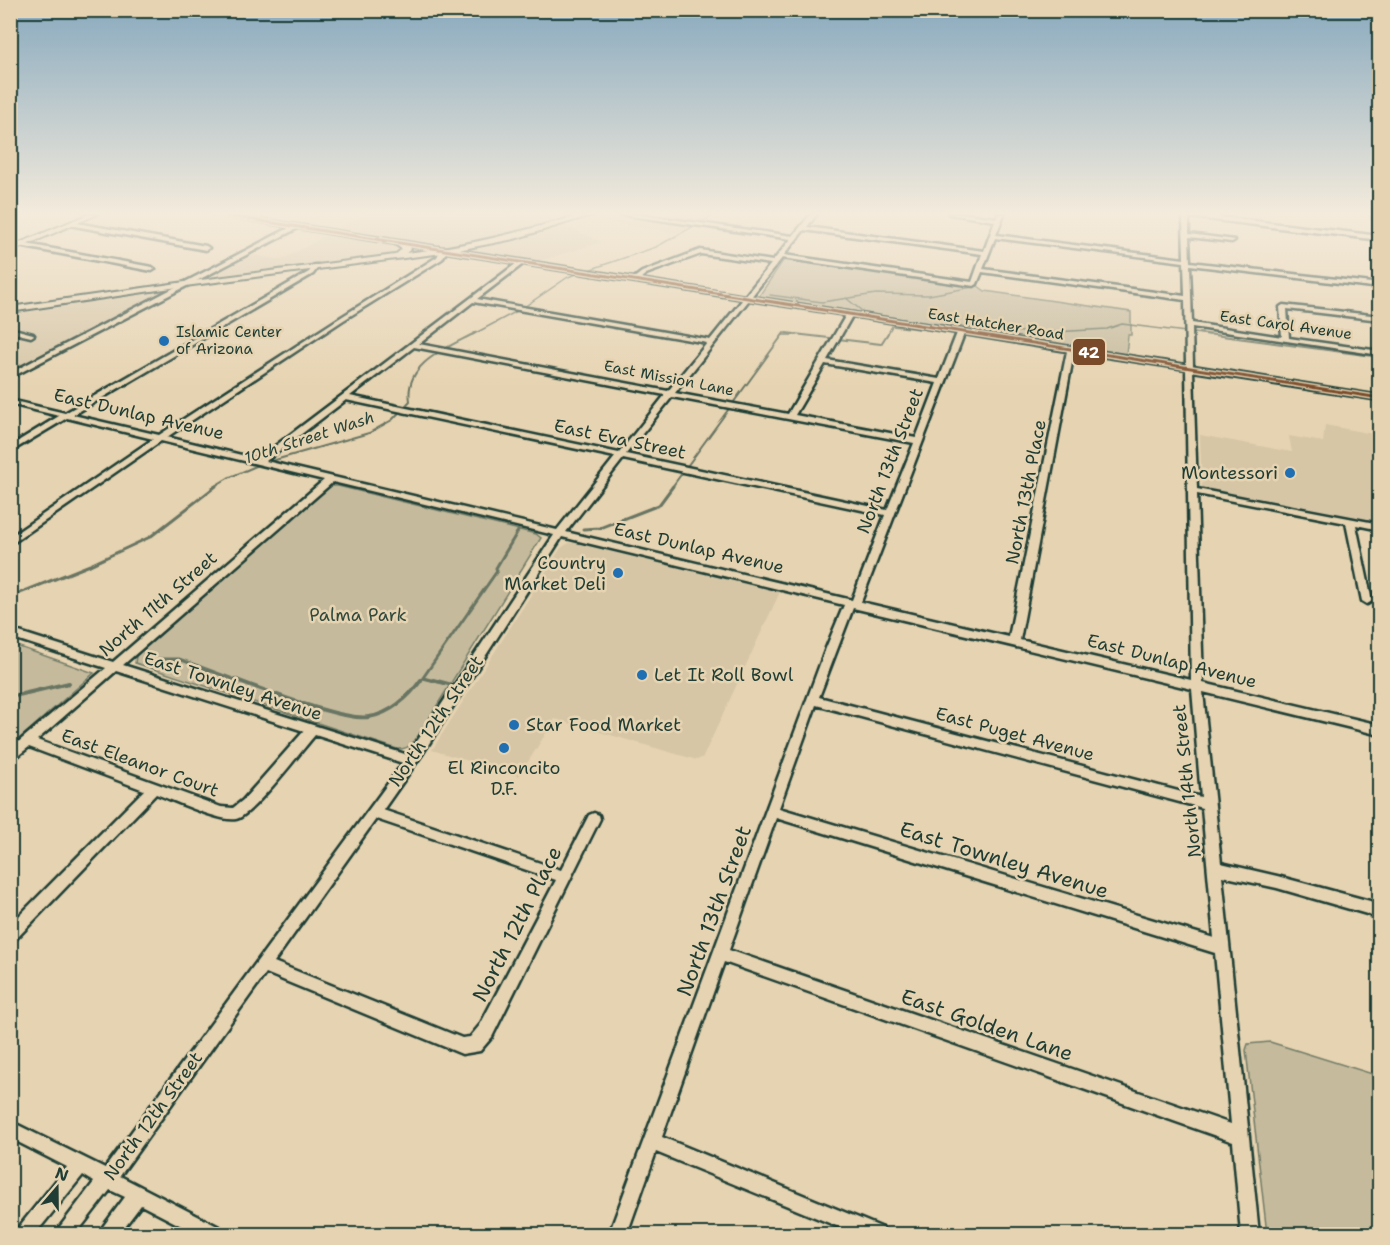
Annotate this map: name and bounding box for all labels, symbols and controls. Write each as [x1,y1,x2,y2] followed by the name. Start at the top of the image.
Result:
[926,303,1066,345] street label: East Hatcher Road
[1219,306,1353,344] street label: East Carol Avenue
[176,322,282,359] place label: Islamic Center of Arizona
[157,334,171,348] marker: Islamic Center of Arizona
[1072,338,1106,366] line badge: 42
[1078,342,1100,363] text: 42
[602,356,736,400] street label: East Mission Lane
[51,383,227,445] street label: East Dunlap Avenue
[851,385,929,537] street label: North 13th Street
[241,407,377,468] water label: 10th Street Wash
[552,413,688,465] street label: East Eva Street
[1000,418,1052,566] street label: North 13th Place
[1181,461,1278,485] place label: Montessori
[1283,466,1297,480] marker: Montessori
[611,517,787,579] street label: East Dunlap Avenue
[94,546,222,662] street label: North 11th Street
[504,551,606,596] place label: Country Market Deli
[611,566,625,580] marker: Country Market Deli
[309,603,407,627] park label: Palma Park
[1085,628,1259,694] street label: East Dunlap Avenue
[141,646,325,726] street label: East Townley Avenue
[383,650,489,791] street label: North 12th Street
[654,663,794,687] place label: Let It Roll Bowl
[635,668,649,682] marker: Let It Roll Bowl
[933,701,1097,767] street label: East Puget Avenue
[1167,703,1207,859] street label: North 14th Street
[526,713,681,737] place label: Star Food Market
[507,718,521,732] marker: Star Food Market
[58,723,222,803] street label: East Eleanor Court
[497,741,511,755] marker: El Rinconcito D.F.
[448,756,560,801] place label: El Rinconcito D.F.
[896,815,1112,905] street label: East Townley Avenue
[670,822,758,1000] street label: North 13th Street
[466,841,568,1007] street label: North 12th Place
[897,982,1077,1068] street label: East Golden Lane
[98,1047,208,1185] street label: North 12th Street
[27,1158,87,1218] north arrow
[52,1162,72,1186] text: N

